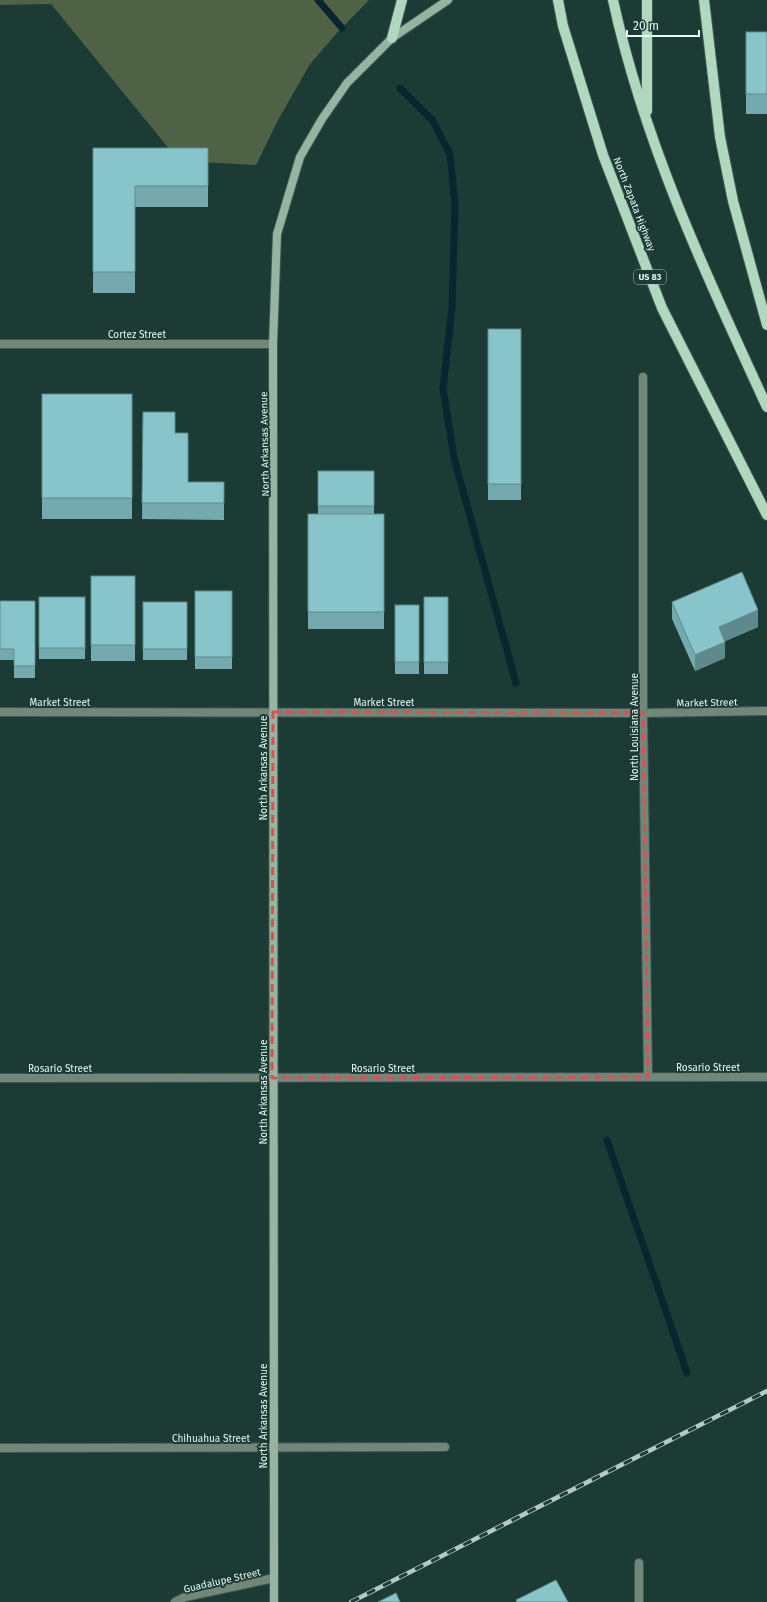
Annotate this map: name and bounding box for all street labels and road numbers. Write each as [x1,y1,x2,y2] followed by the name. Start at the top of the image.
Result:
[611,156,658,253] street label: North Zapata Highway
[634,270,666,284] road number: US 83
[108,329,166,341] street label: Cortez Street
[258,391,272,497] street label: North Arkansas Avenue
[629,673,641,781] street label: North Louisiana Avenue
[676,696,738,710] street label: Market Street
[30,697,91,709] street label: Market Street
[354,697,415,709] street label: Market Street
[258,716,270,820] street label: North Arkansas Avenue
[258,1040,270,1144] street label: North Arkansas Avenue
[676,1062,740,1074] street label: Rosario Street
[28,1063,92,1075] street label: Rosario Street
[351,1063,415,1075] street label: Rosario Street
[258,1364,270,1468] street label: North Arkansas Avenue
[172,1433,250,1445] street label: Chihuahua Street
[182,1566,262,1596] street label: Guadalupe Street

